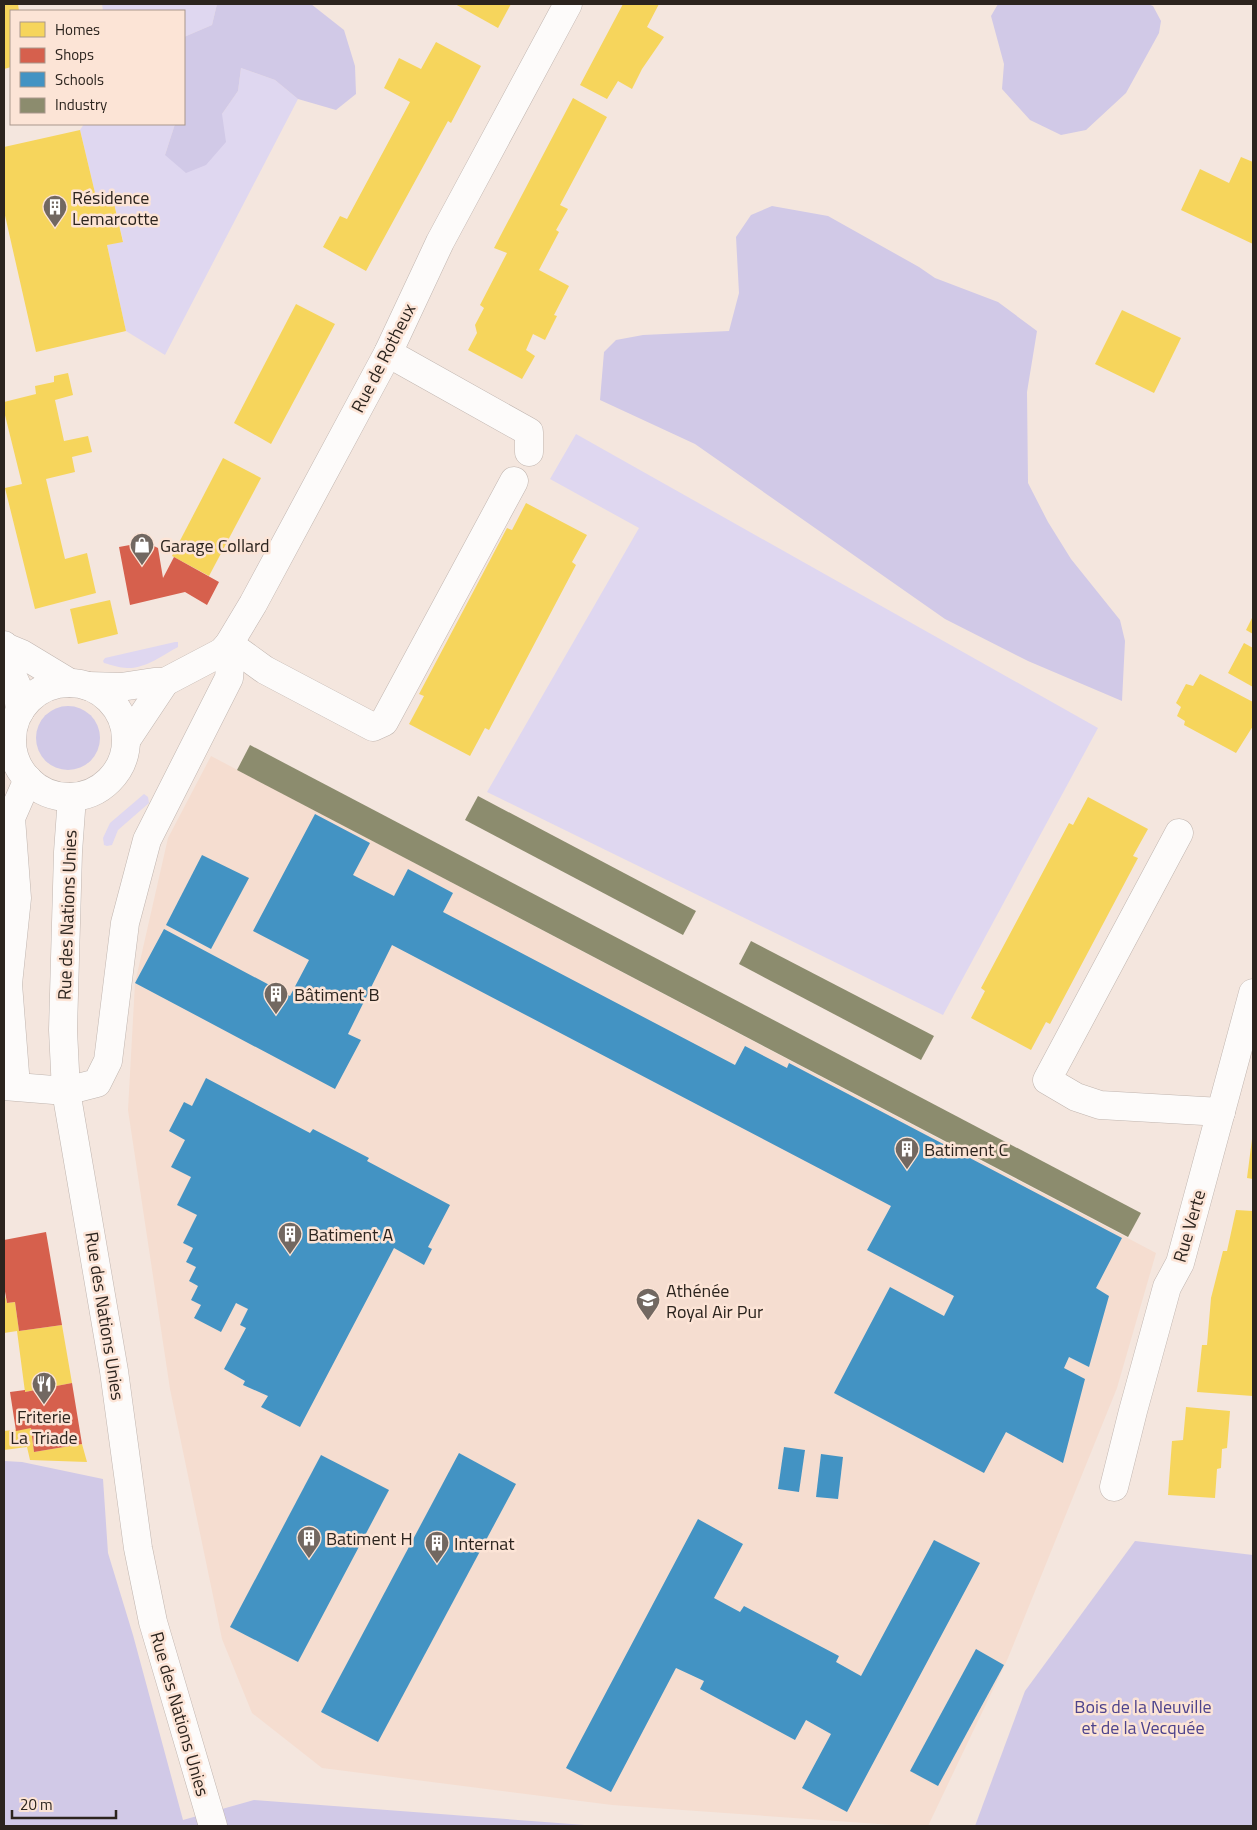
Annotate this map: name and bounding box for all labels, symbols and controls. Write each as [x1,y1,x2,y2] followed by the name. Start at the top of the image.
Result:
[10,10,185,125] legend
[55,18,100,41] text: Homes
[55,43,94,66] text: Shops
[55,68,104,91] text: Schools
[55,93,107,116] text: Industry
[72,184,159,232] place label: Résidence Lemarcotte
[42,194,68,228] building icon: Résidence Lemarcotte
[344,299,422,417] street label: Rue de Rotheux
[129,532,155,566] shop icon: Garage Collard
[160,532,270,559] place label: Garage Collard
[51,829,83,1001] street label: Rue des Nations Unies
[263,981,289,1015] building icon: Bâtiment B
[294,981,379,1008] place label: Bâtiment B
[894,1136,920,1170] building icon: Batiment C
[924,1136,1008,1163] place label: Batiment C
[1166,1187,1212,1265] street label: Rue Verte
[277,1221,303,1255] building icon: Batiment A
[308,1221,393,1248] place label: Batiment A
[78,1230,132,1402] street label: Rue des Nations Unies
[666,1277,763,1325] place label: Athénée Royal Air Pur
[635,1287,661,1321] school or university icon: Athénée Royal Air Pur
[31,1371,57,1405] restaurant icon: Friterie La Triade
[10,1403,78,1451] place label: Friterie La Triade
[296,1525,322,1559] building icon: Batiment H
[326,1525,413,1552] place label: Batiment H
[424,1530,450,1564] building icon: Internat
[454,1530,515,1557] place label: Internat
[144,1628,216,1800] street label: Rue des Nations Unies
[1074,1693,1212,1741] park label: Bois de la Neuville et de la Vecquée
[12,1788,116,1820] scale bar
[20,1793,53,1816] text: 20 m

